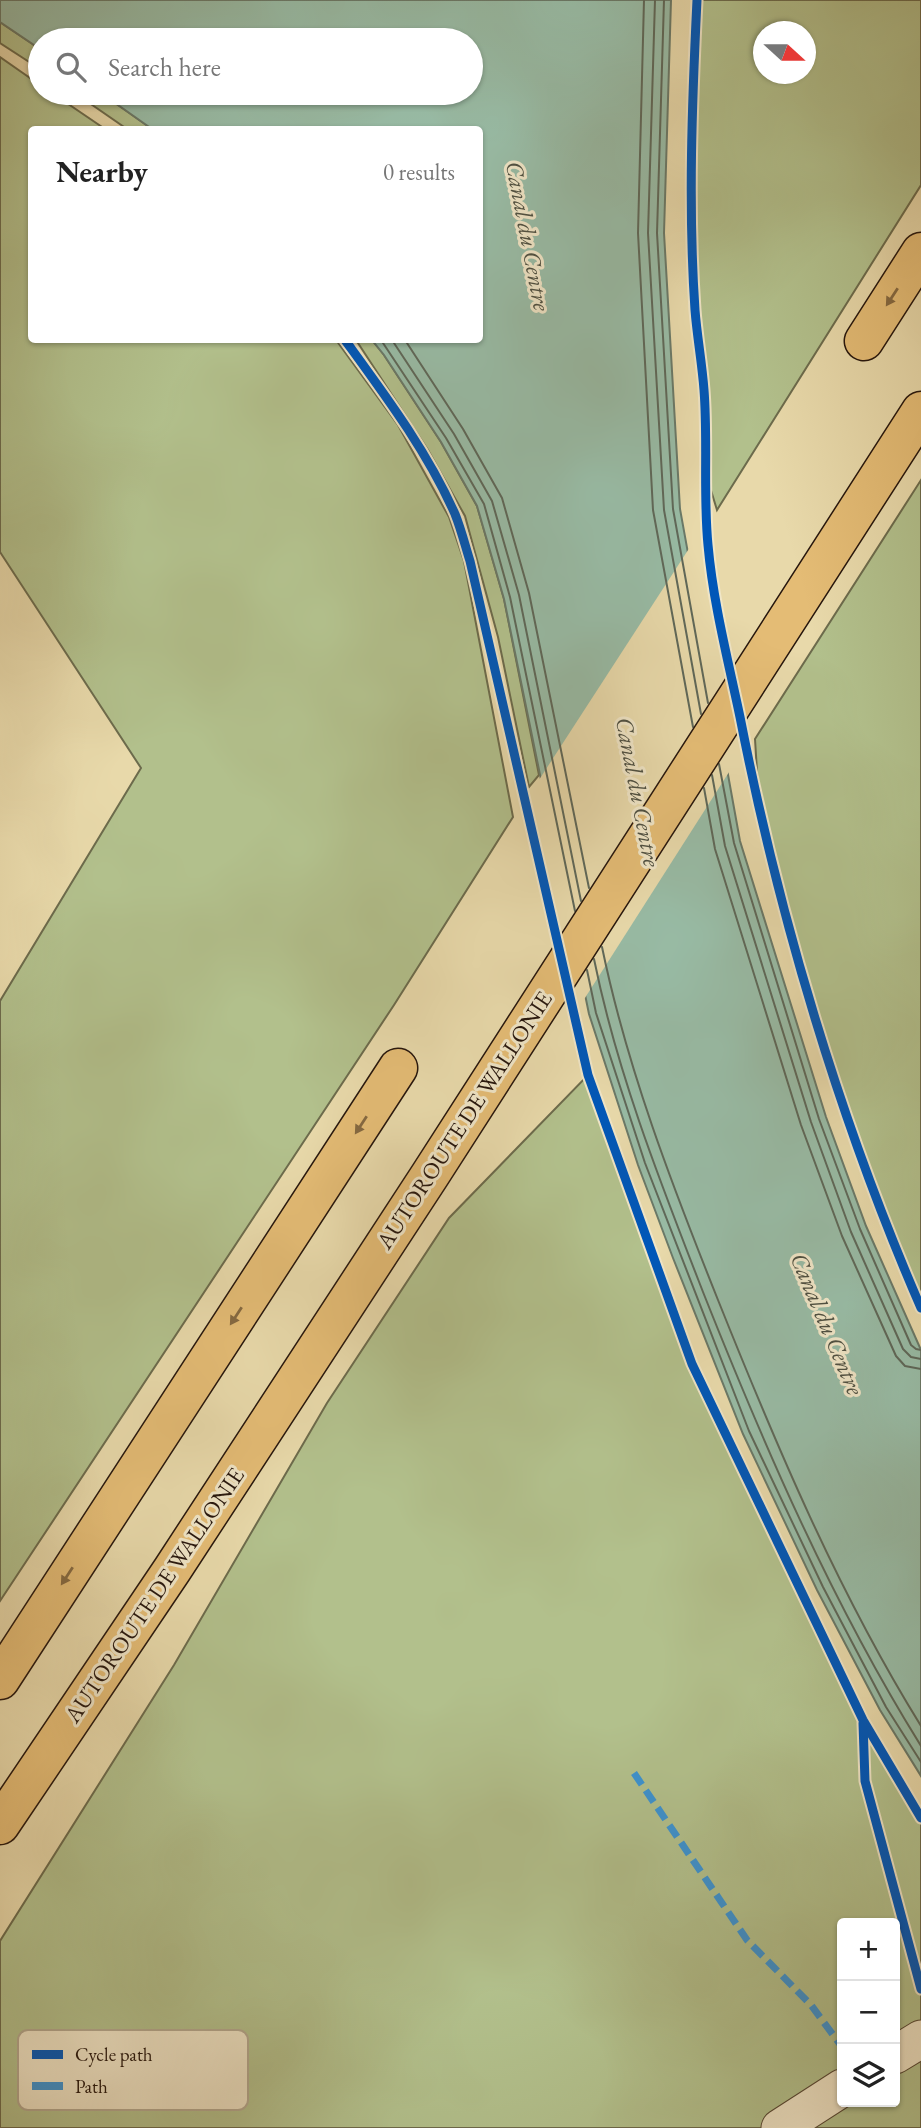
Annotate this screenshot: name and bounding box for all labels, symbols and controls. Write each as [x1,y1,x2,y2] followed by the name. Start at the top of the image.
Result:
[753,21,816,84] north arrow
[28,28,483,105] search box
[52,48,90,86] icon: search
[108,50,221,84] text: Search here
[56,152,148,191] text: Nearby
[383,157,455,187] text: 0 results
[499,158,558,314] water label: Canal du Centre
[886,287,899,306] one-way arrow
[609,714,668,870] water label: Canal du Centre
[369,985,559,1255] street label: AUTOROUTE DE WALLONIE
[354,1115,367,1135] one-way arrow
[784,1248,872,1400] water label: Canal du Centre
[230,1306,243,1325] one-way arrow
[57,1462,251,1729] street label: AUTOROUTE DE WALLONIE
[61,1566,74,1586] one-way arrow
[837,1918,900,2107] map controls
[837,1918,900,1981] button: +
[837,1981,900,2044] button: −
[18,2030,248,2110] legend
[75,2042,153,2067] text: Cycle path
[837,2044,900,2107] button: layers
[75,2074,108,2099] text: Path

